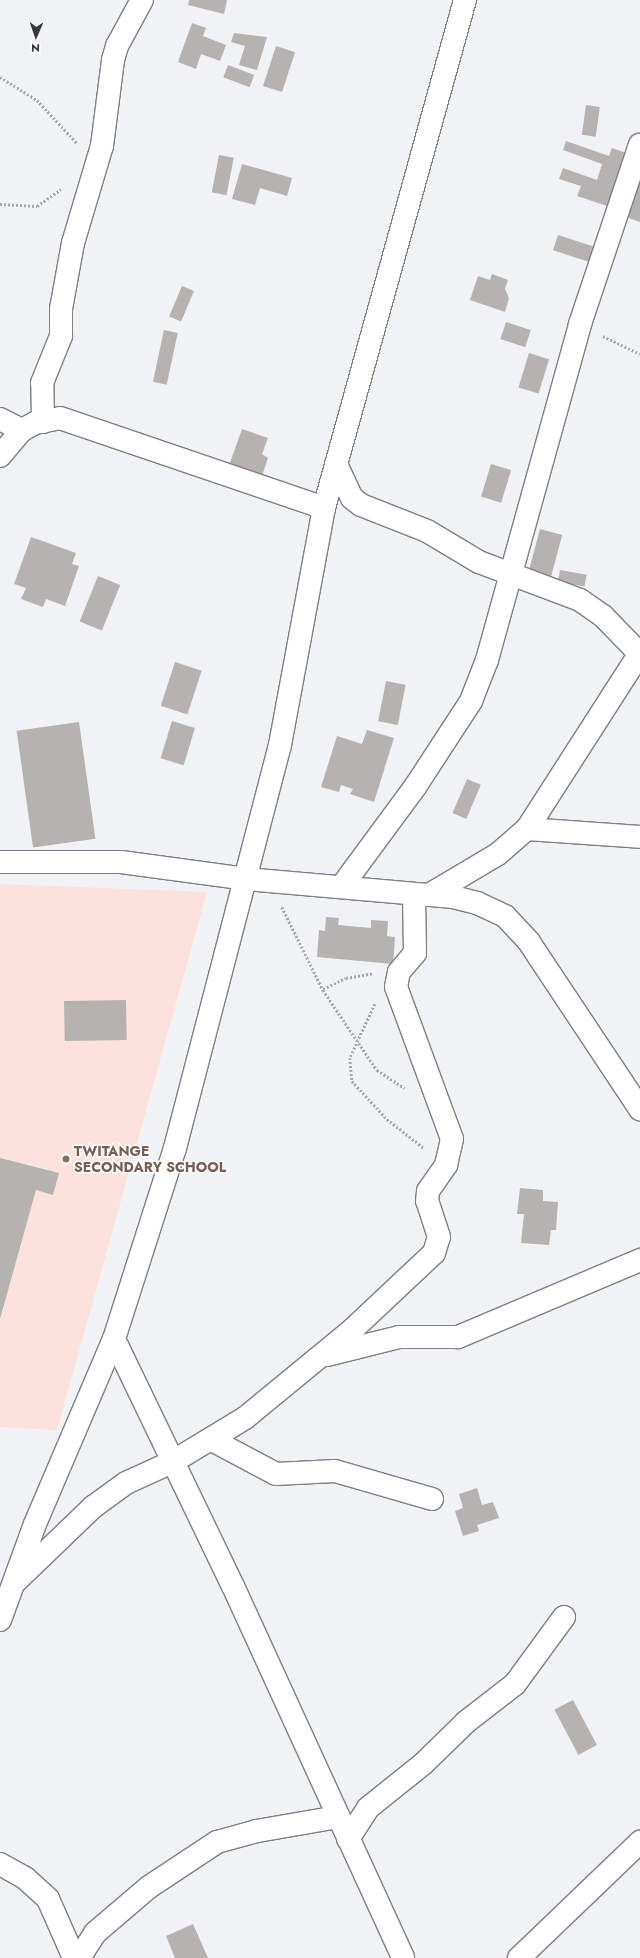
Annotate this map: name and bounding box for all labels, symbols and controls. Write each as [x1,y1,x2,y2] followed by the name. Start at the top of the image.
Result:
[16,16,56,56] north arrow
[31,40,40,56] text: N
[74,1143,226,1176] place label: TWITANGE SECONDARY SCHOOL
[61,1154,71,1164] marker: TWITANGE SECONDARY SCHOOL

